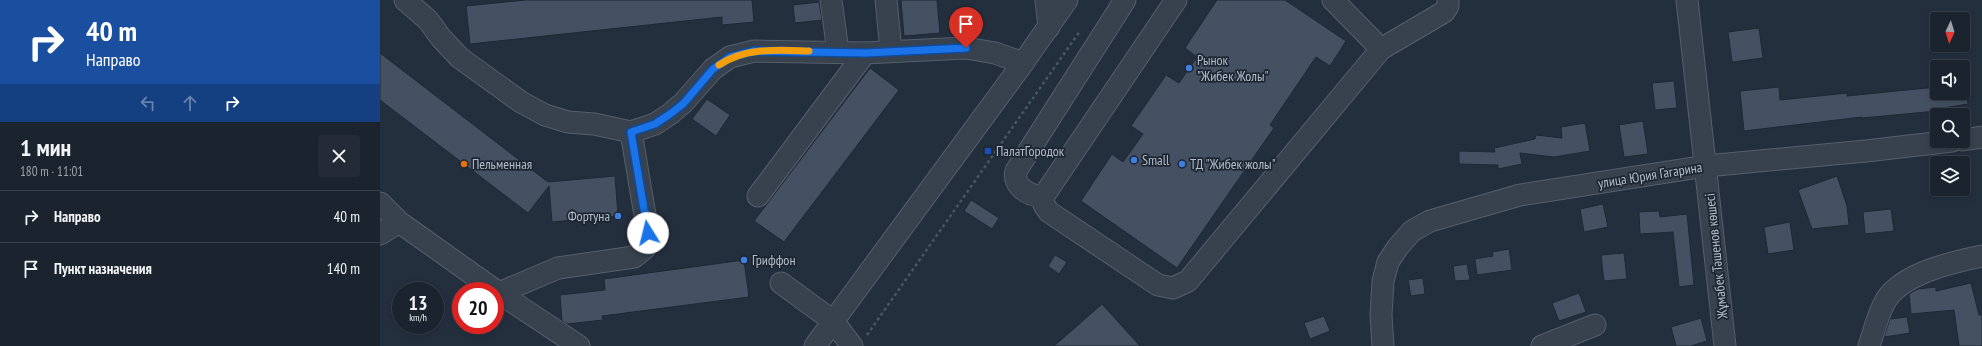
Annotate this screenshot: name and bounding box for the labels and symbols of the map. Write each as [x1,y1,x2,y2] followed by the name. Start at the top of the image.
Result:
[949,7.0,983,48] pin
[1930,12,1970,52] north arrow
[1197,51,1269,85] place label: Рынок "Жибек Жолы"
[1184,63,1194,73] marker: Рынок "Жибек Жолы"
[996,142,1065,160] place label: ПалатГородок
[983,146,993,156] marker: ПалатГородок
[1142,151,1170,169] place label: Small
[472,155,532,173] place label: Пельменная
[1129,155,1139,165] marker: Small
[1190,155,1276,173] place label: ТД "Жибек жолы"
[1597,158,1703,192] street label: улица Юрия Гагарина
[459,159,469,169] marker: Пельменная
[1177,159,1187,169] marker: ТД "Жибек жолы"
[1700,192,1732,321] street label: Жұмабек Тәшенов көшесі
[568,207,610,225] place label: Фортуна
[613,211,623,221] marker: Фортуна
[627,212,669,254] position arrow
[752,251,796,269] place label: Гриффон
[739,255,749,265] marker: Гриффон
[452,282,504,334] speed limit sign: 20

